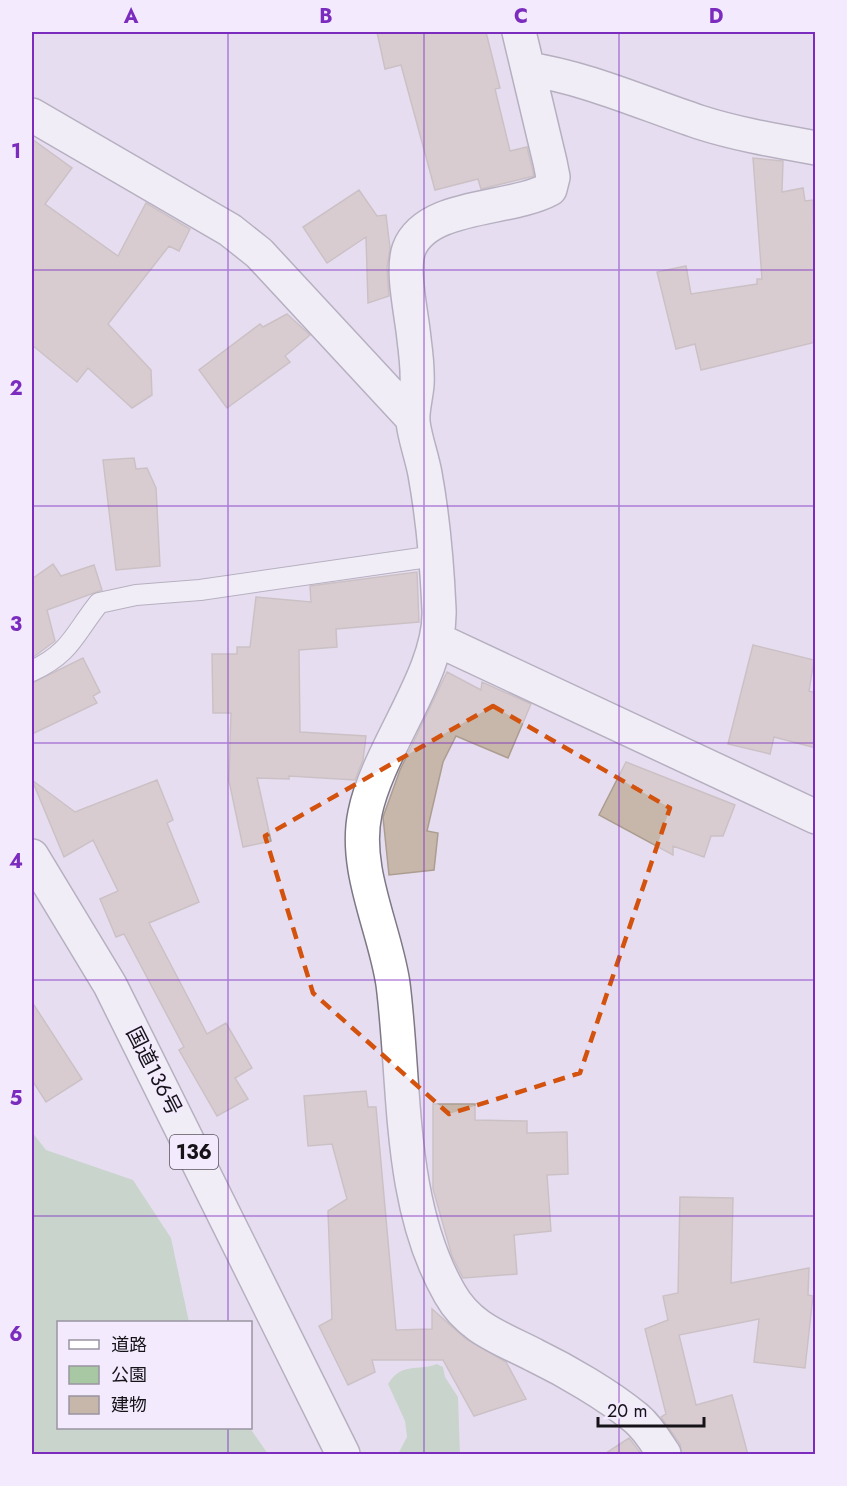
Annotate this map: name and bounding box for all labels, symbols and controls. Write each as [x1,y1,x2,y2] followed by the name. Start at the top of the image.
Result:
[123,2,139,31] text: A
[319,2,333,31] text: B
[514,2,528,31] text: C
[709,2,723,31] text: D
[11,137,21,166] text: 1
[9,374,23,403] text: 2
[10,610,22,639] text: 3
[9,847,23,876] text: 4
[119,1021,189,1121] street label: 国道136号
[10,1084,23,1113] text: 5
[170,1135,218,1169] road number: 136
[9,1320,23,1349] text: 6
[57,1321,252,1429] legend
[111,1332,147,1358] text: 道路
[111,1362,147,1388] text: 公園
[598,1390,704,1428] scale bar
[111,1392,147,1418] text: 建物
[607,1398,647,1424] text: 20 m

